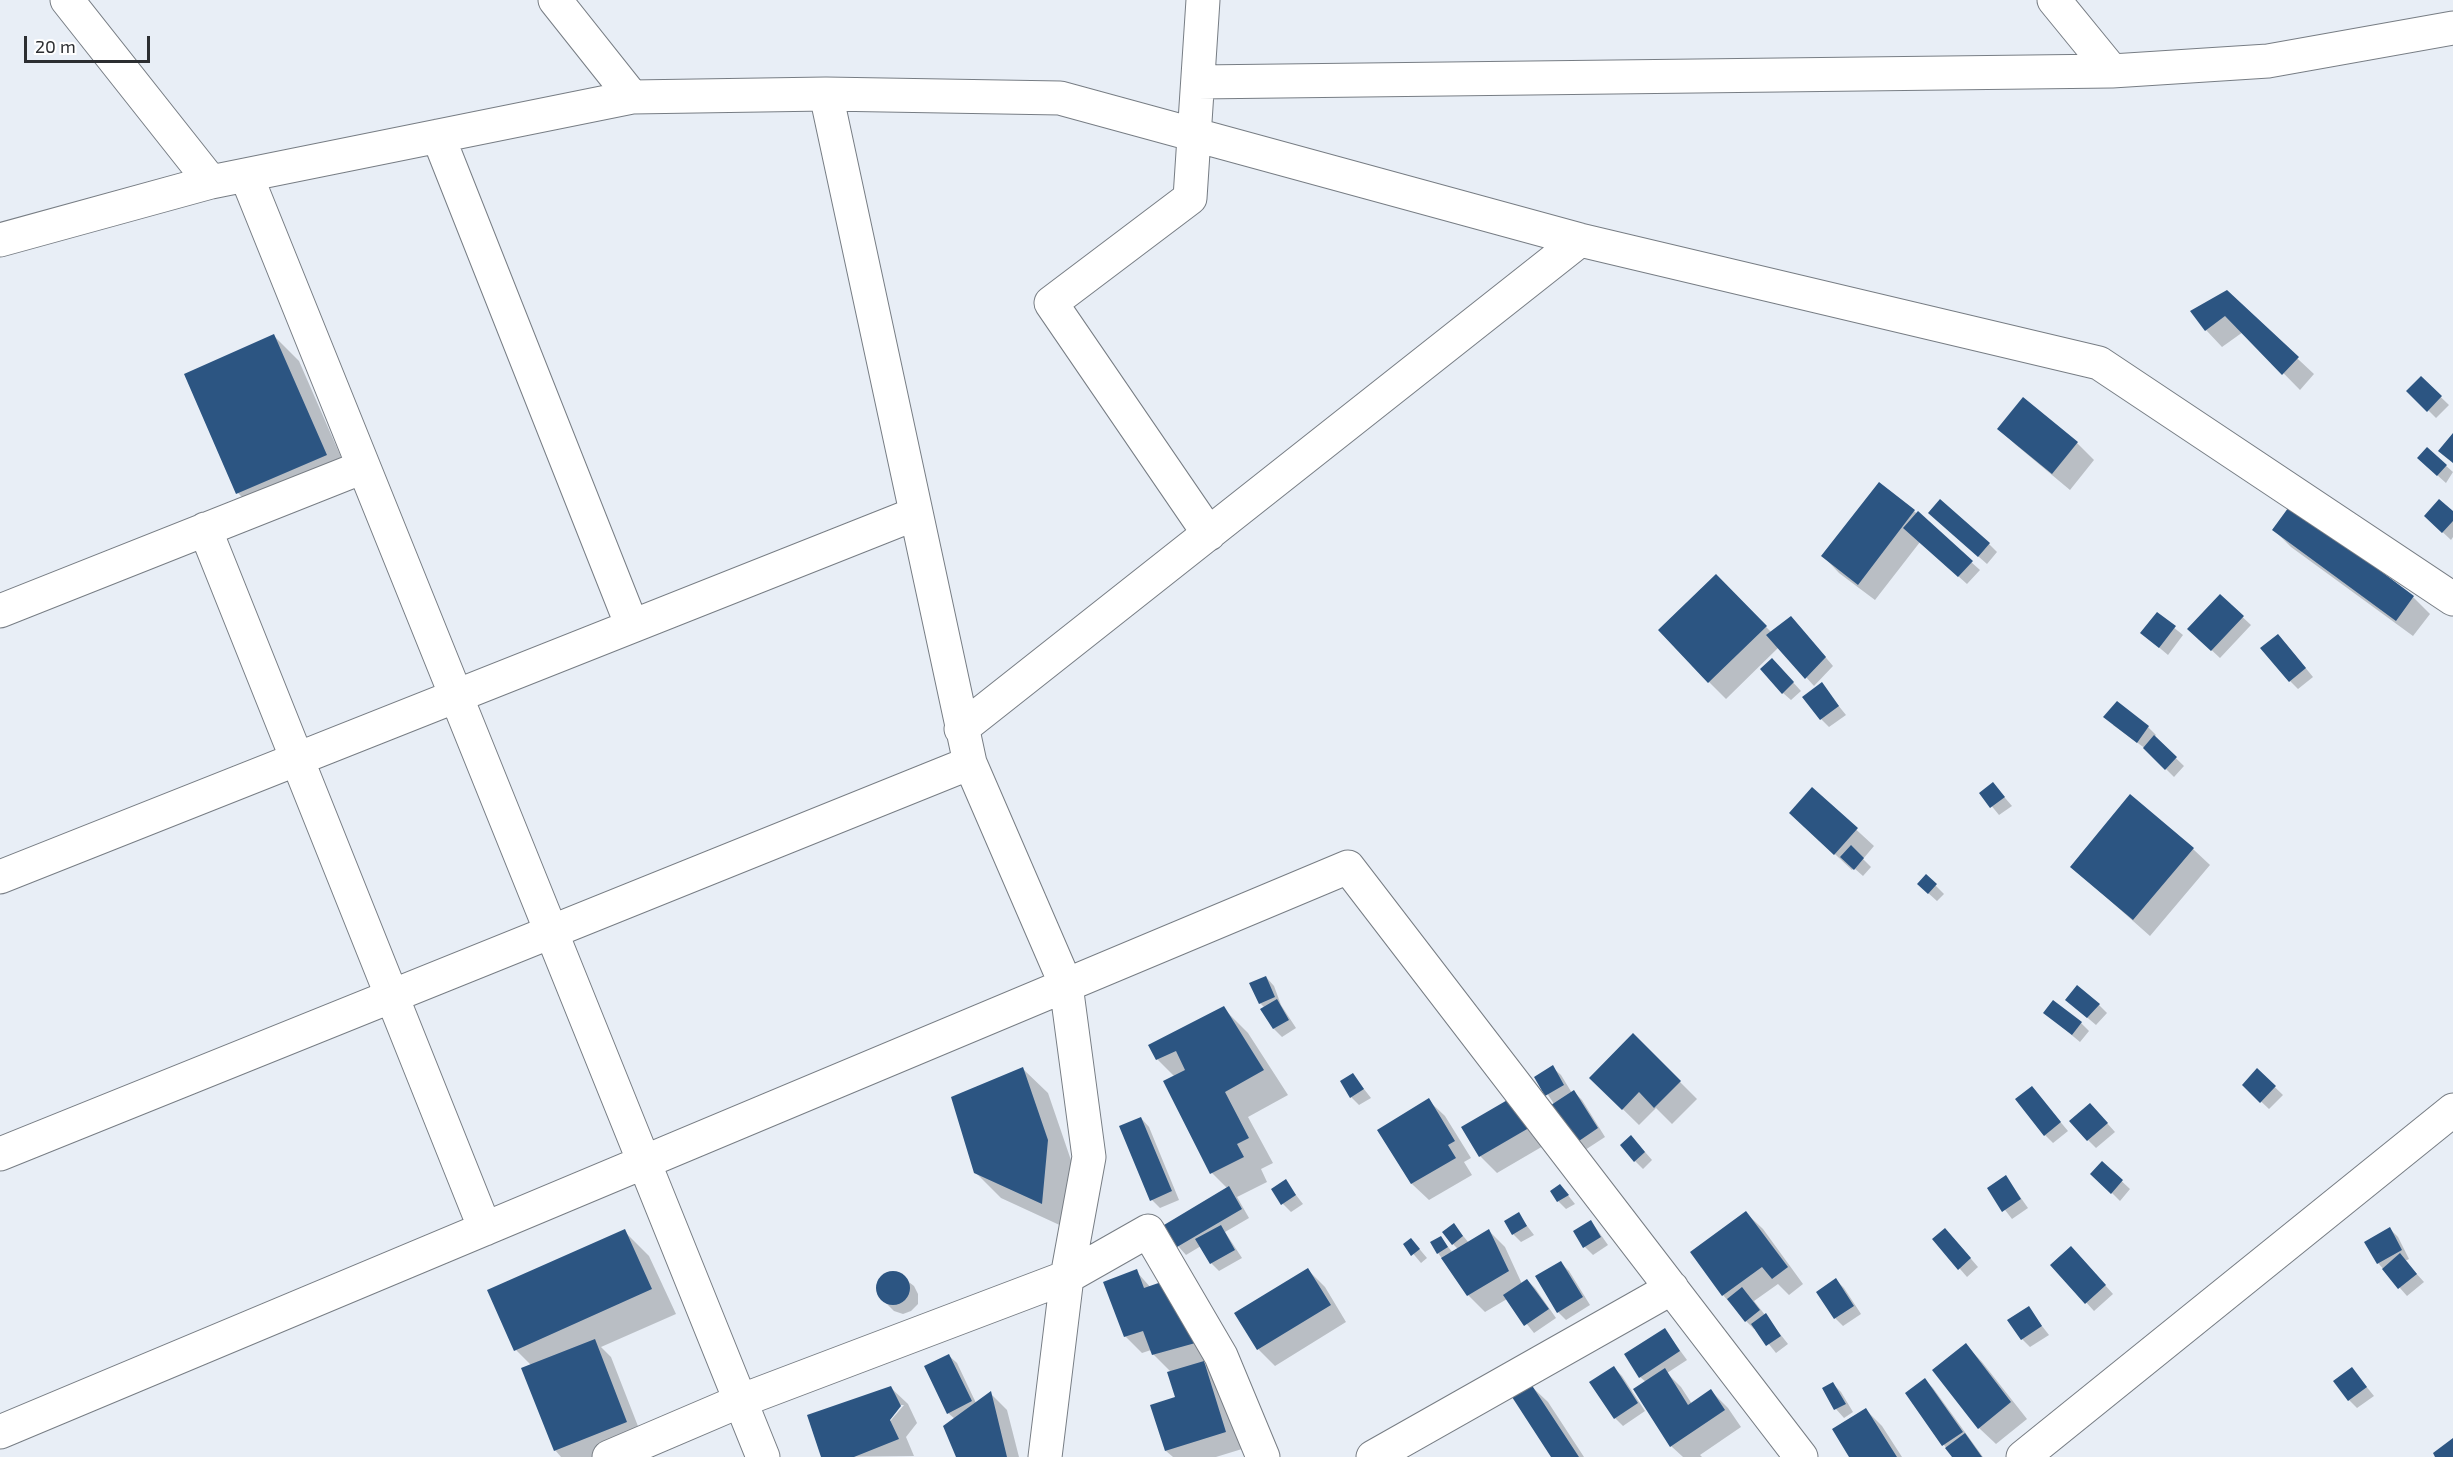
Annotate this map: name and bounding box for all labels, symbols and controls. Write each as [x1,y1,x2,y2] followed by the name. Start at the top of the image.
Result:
[27,24,153,62] scale bar
[35,35,76,57] text: 20 m

